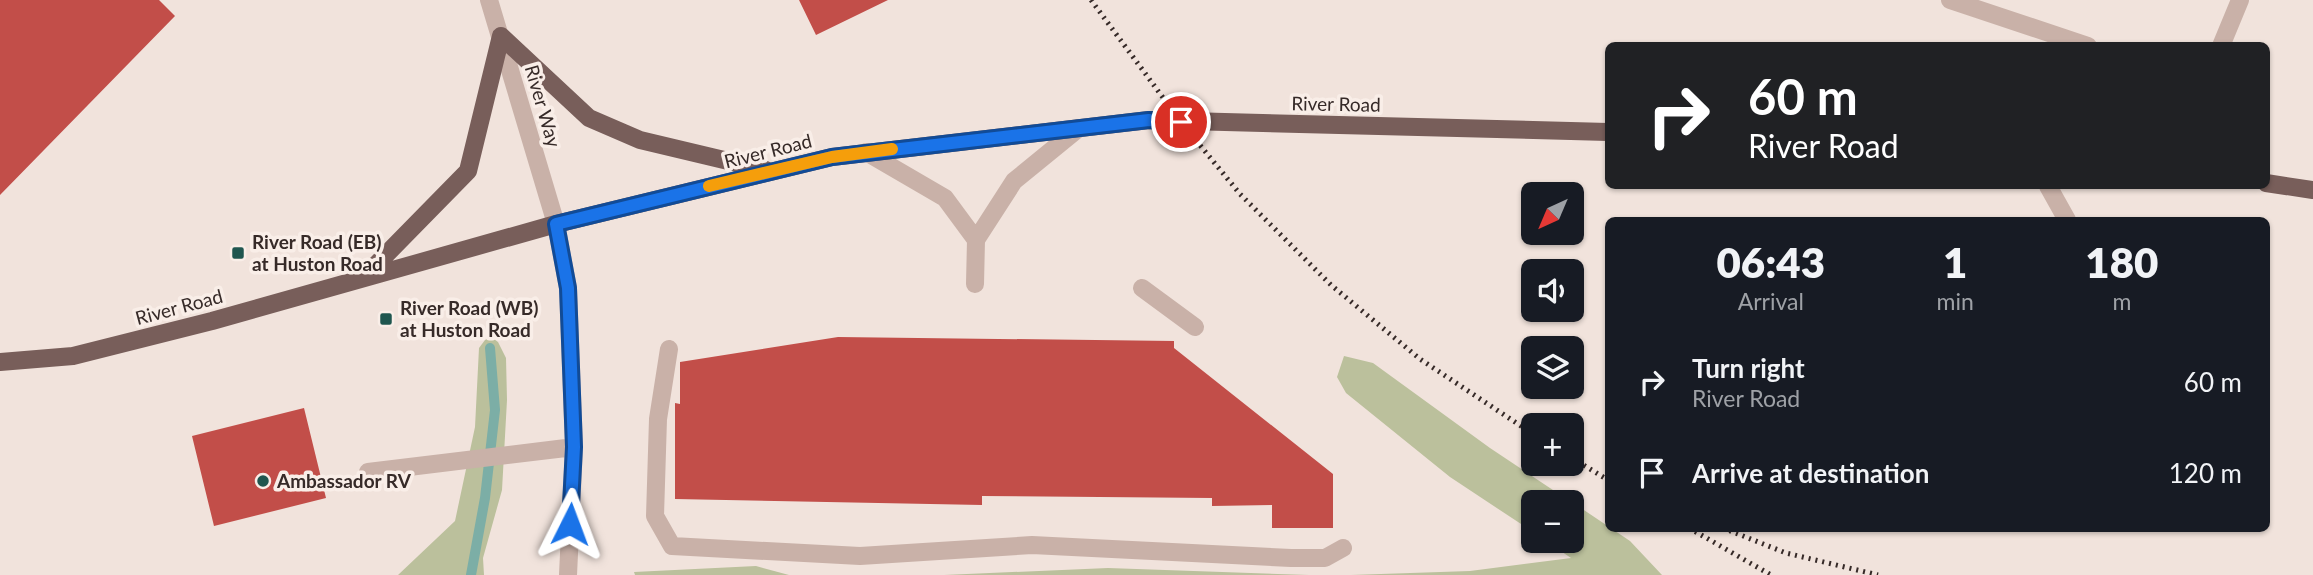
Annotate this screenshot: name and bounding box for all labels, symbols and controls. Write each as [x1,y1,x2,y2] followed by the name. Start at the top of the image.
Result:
[521,62,566,150] street label: River Way
[1748,67,1858,125] text: 60 m
[1633,70,1724,161] icon: right
[1291,91,1381,116] street label: River Road
[1151,92,1211,152] pin
[1162,103,1200,141] icon: arrive
[1748,126,1899,165] text: River Road
[722,129,814,172] street label: River Road
[1521,182,1584,245] north arrow
[1521,182,1584,553] map controls
[252,230,383,275] place label: River Road (EB) at Huston Road
[1717,237,1825,287] text: 06:43
[1943,237,1967,287] text: 1
[2085,237,2158,287] text: 180
[230,245,246,261] marker: River Road (EB) at Huston Road
[1521,259,1584,322] button: sound
[133,284,225,329] street label: River Road
[1738,287,1804,315] text: Arrival
[1937,287,1974,315] text: min
[2112,287,2131,315] text: m
[400,296,539,341] place label: River Road (WB) at Huston Road
[378,311,394,327] marker: River Road (WB) at Huston Road
[1521,336,1584,399] button: layers
[1692,352,1805,384] text: Turn right
[1633,363,1671,401] icon: right
[2184,366,2242,398] text: 60 m
[1692,384,1800,412] text: River Road
[1521,413,1584,476] button: +
[1633,454,1671,492] icon: arrive
[1692,457,1929,489] text: Arrive at destination
[2169,457,2242,489] text: 120 m
[276,469,412,492] place label: Ambassador RV
[255,473,271,489] marker: Ambassador RV
[533,487,607,561] position arrow
[1521,490,1584,553] button: −

